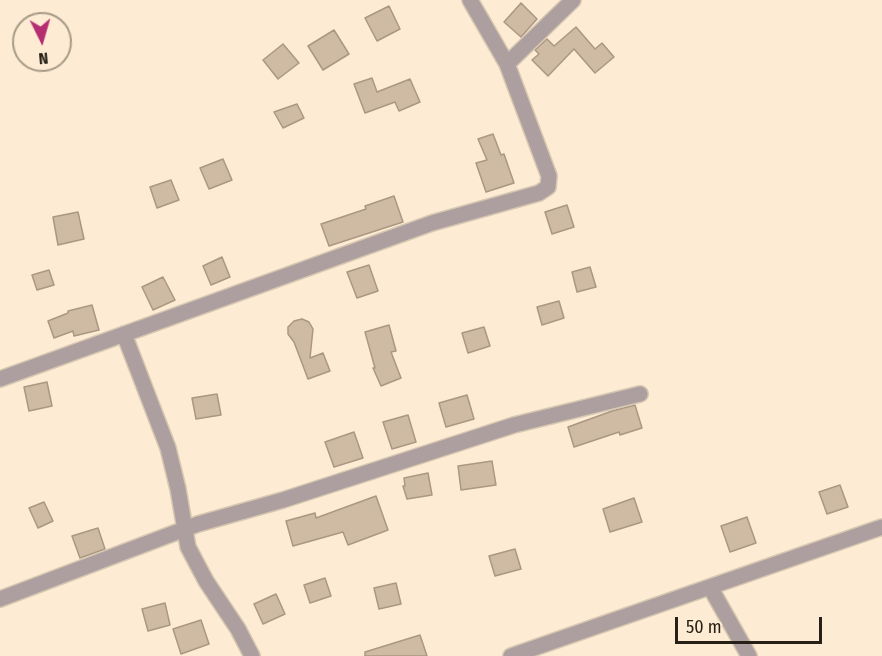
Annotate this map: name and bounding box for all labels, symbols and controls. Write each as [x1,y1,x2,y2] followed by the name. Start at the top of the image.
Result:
[12,12,72,72] north arrow
[38,49,49,68] text: N
[678,605,825,643] scale bar
[686,616,722,638] text: 50 m

